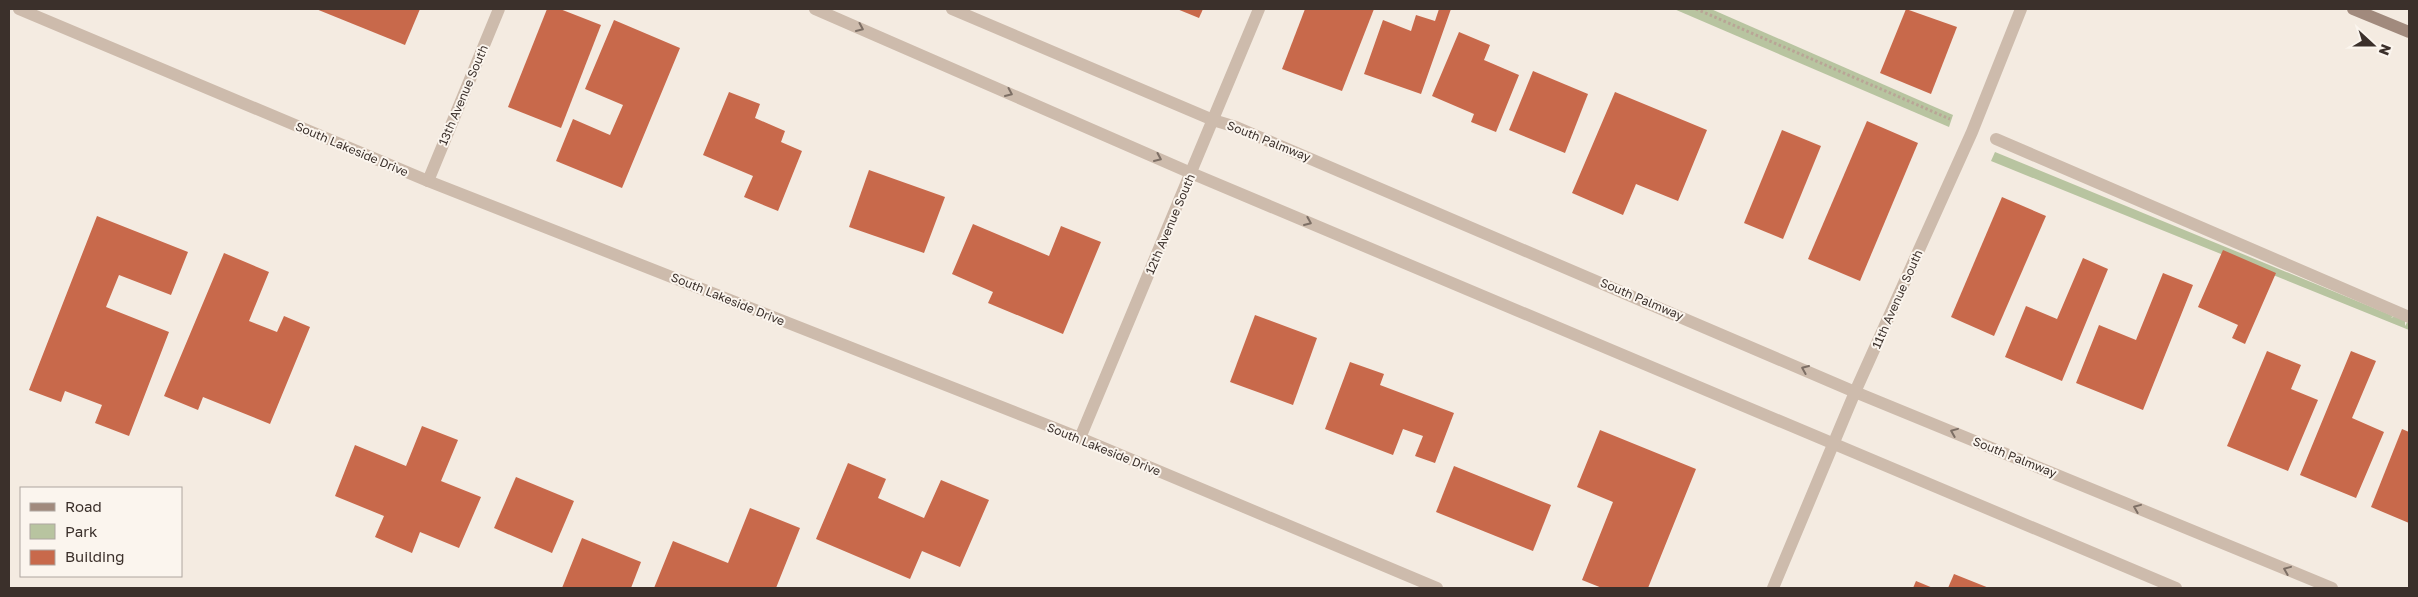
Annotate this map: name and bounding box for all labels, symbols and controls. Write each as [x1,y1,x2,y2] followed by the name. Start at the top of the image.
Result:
[2348,20,2398,70] north arrow
[855,22,864,33] one-way arrow
[435,42,491,148] street label: 13th Avenue South
[2376,42,2395,58] text: N
[1004,87,1013,98] one-way arrow
[1225,117,1313,165] street label: South Palmway
[293,118,411,180] street label: South Lakeside Drive
[1153,152,1162,163] one-way arrow
[1142,172,1198,276] street label: 12th Avenue South
[1303,215,1312,226] one-way arrow
[1868,247,1926,351] street label: 11th Avenue South
[669,269,787,329] street label: South Lakeside Drive
[1598,275,1686,323] street label: South Palmway
[1801,364,1810,375] one-way arrow
[1045,419,1163,479] street label: South Lakeside Drive
[1950,428,1959,439] one-way arrow
[1971,433,2059,481] street label: South Palmway
[20,487,182,577] legend
[65,497,102,515] text: Road
[2133,503,2142,514] one-way arrow
[65,522,98,540] text: Park
[65,547,125,565] text: Building
[2283,565,2292,576] one-way arrow

